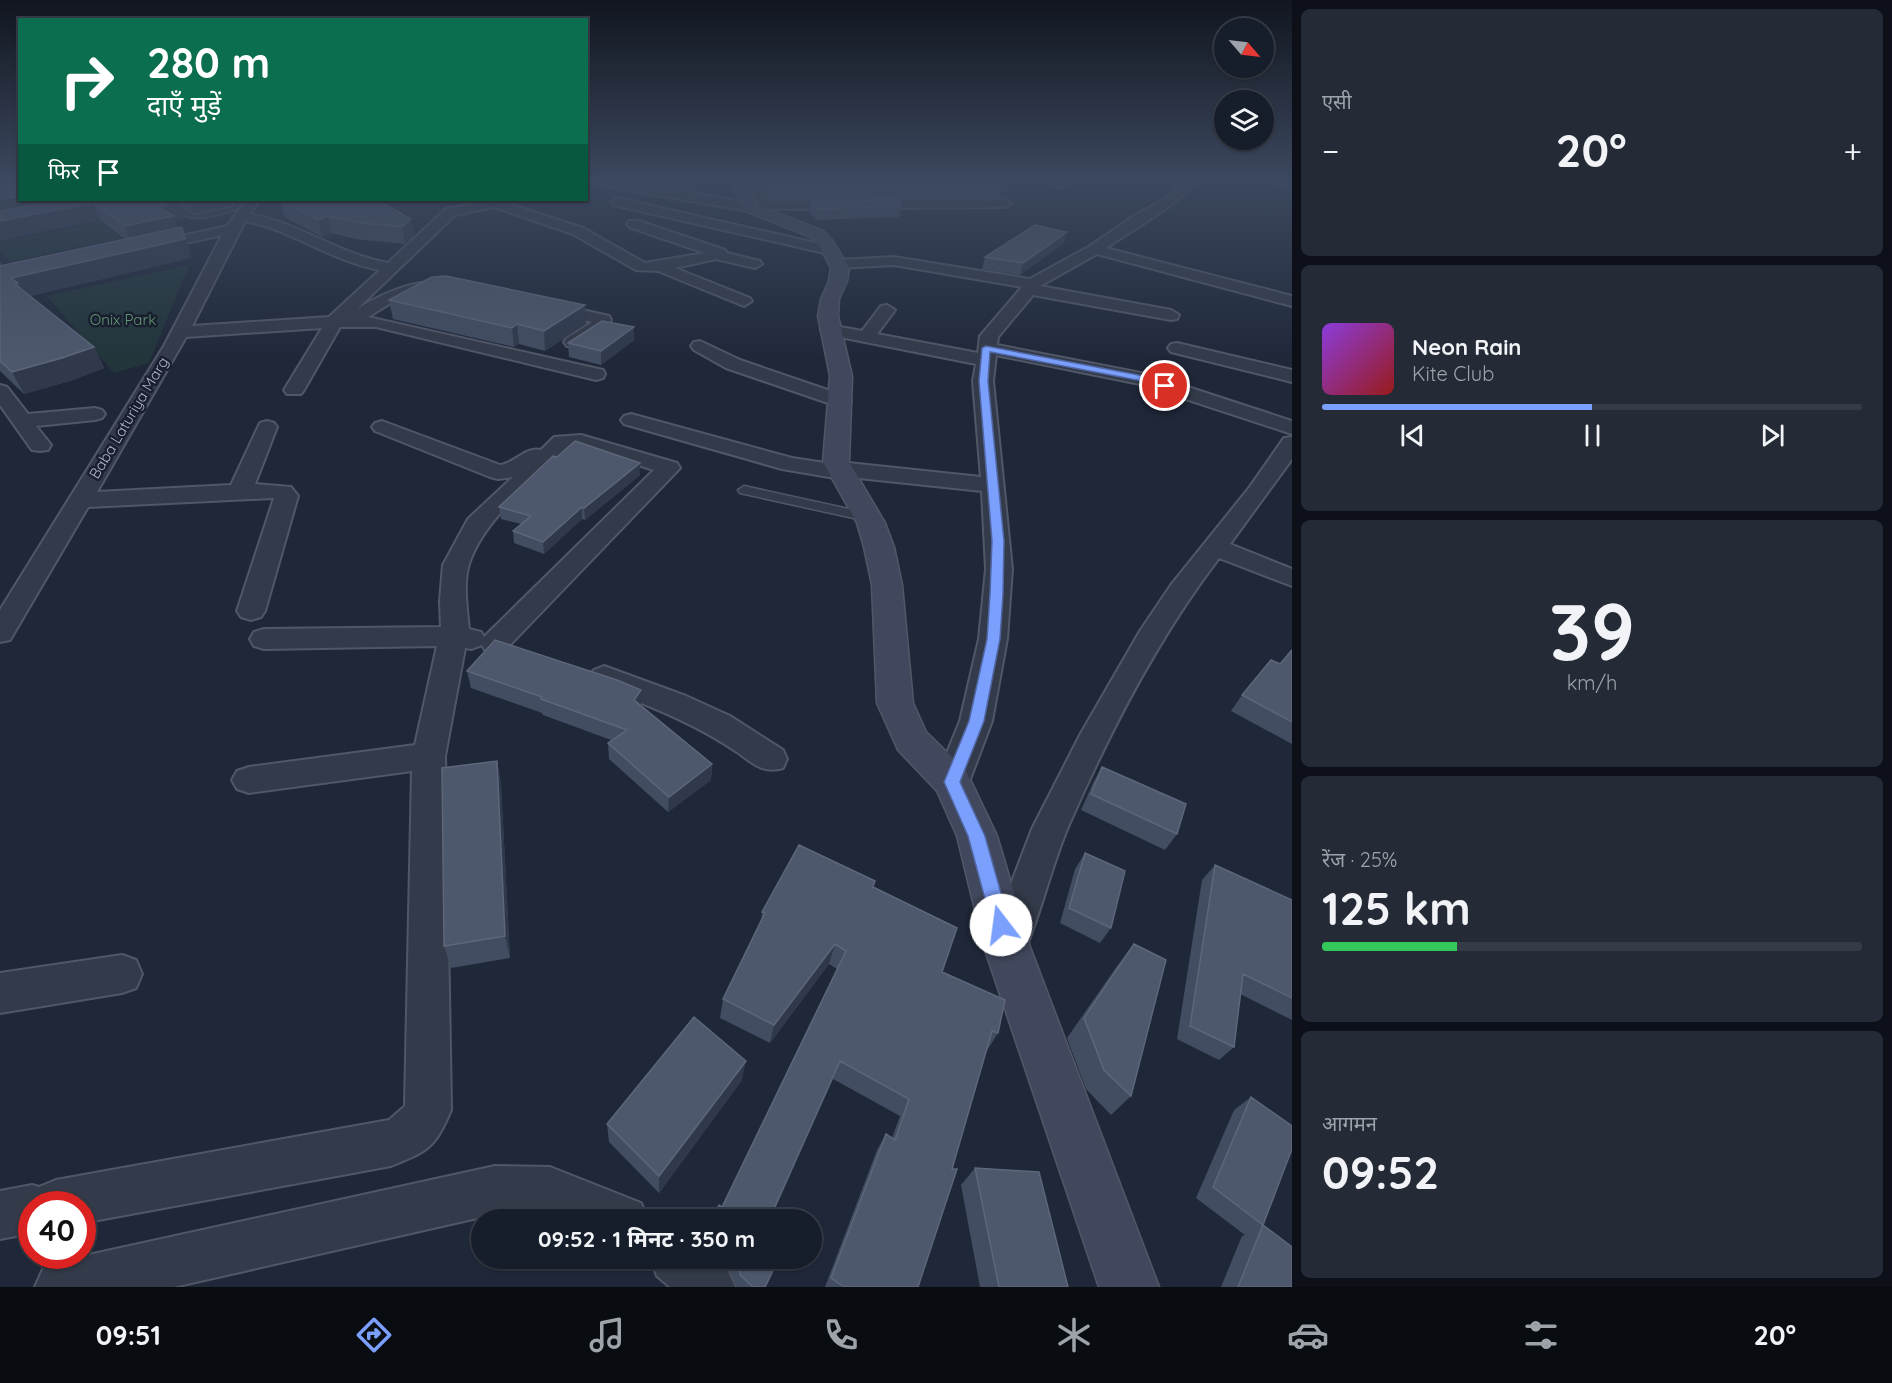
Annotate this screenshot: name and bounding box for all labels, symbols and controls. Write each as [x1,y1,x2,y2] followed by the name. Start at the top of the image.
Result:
[1214,18,1274,78] north arrow
[1214,18,1274,150] map controls
[147,36,270,89] text: 280 m
[48,42,126,120] icon: right
[147,88,221,122] text: दाएँ मुड़ें
[1322,89,1352,114] text: एसी
[1214,90,1274,150] button: layers
[1556,122,1627,178] text: 20°
[1322,130,1339,171] text: −
[1843,130,1862,171] text: +
[92,156,125,189] icon: arrive
[48,157,80,185] text: फिर
[90,310,156,329] park label: Onix Park
[1412,333,1521,361] text: Neon Rain
[85,353,172,482] street label: Baba Laturiya Marg
[1139,360,1190,411] pin
[1412,361,1494,386] text: Kite Club
[1148,369,1181,402] icon: arrive
[1396,419,1429,452] icon: previous
[1576,419,1609,452] icon: pause
[1756,419,1789,452] icon: next
[1549,582,1635,680] text: 39
[1567,670,1617,695] text: km/h
[1322,847,1397,872] text: रेंज · 25%
[1322,880,1471,936] text: 125 km
[969,893,1033,957] position arrow
[1322,1111,1377,1136] text: आगमन
[1322,1144,1439,1200] text: 09:52
[18,1191,96,1269] speed limit sign: 40
[538,1225,755,1253] text: 09:52 · 1 मिनट · 350 m
[353,1314,395,1356] icon: directions
[586,1314,628,1356] icon: music
[820,1314,862,1356] icon: phone
[1053,1314,1095,1356] icon: climate
[1287,1314,1329,1356] icon: car
[1520,1314,1562,1356] icon: filters
[96,1318,161,1352] text: 09:51
[1754,1318,1796,1352] text: 20°

